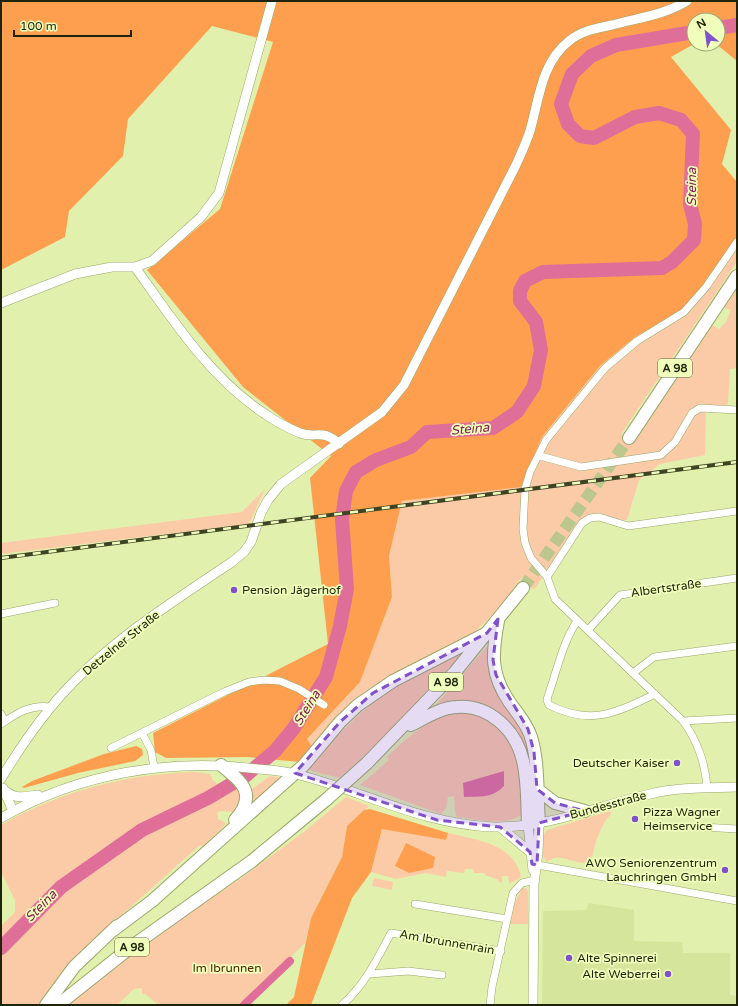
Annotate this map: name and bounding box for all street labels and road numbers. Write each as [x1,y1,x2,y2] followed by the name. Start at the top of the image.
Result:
[658,359,692,377] road number: A 98
[630,576,702,600] street label: Albertstraße
[80,608,162,678] street label: Detzelner Straße
[429,673,463,691] road number: A 98
[568,788,648,822] street label: Bundesstraße
[398,927,496,957] street label: Am Ibrunnenrain
[115,938,149,956] road number: A 98

